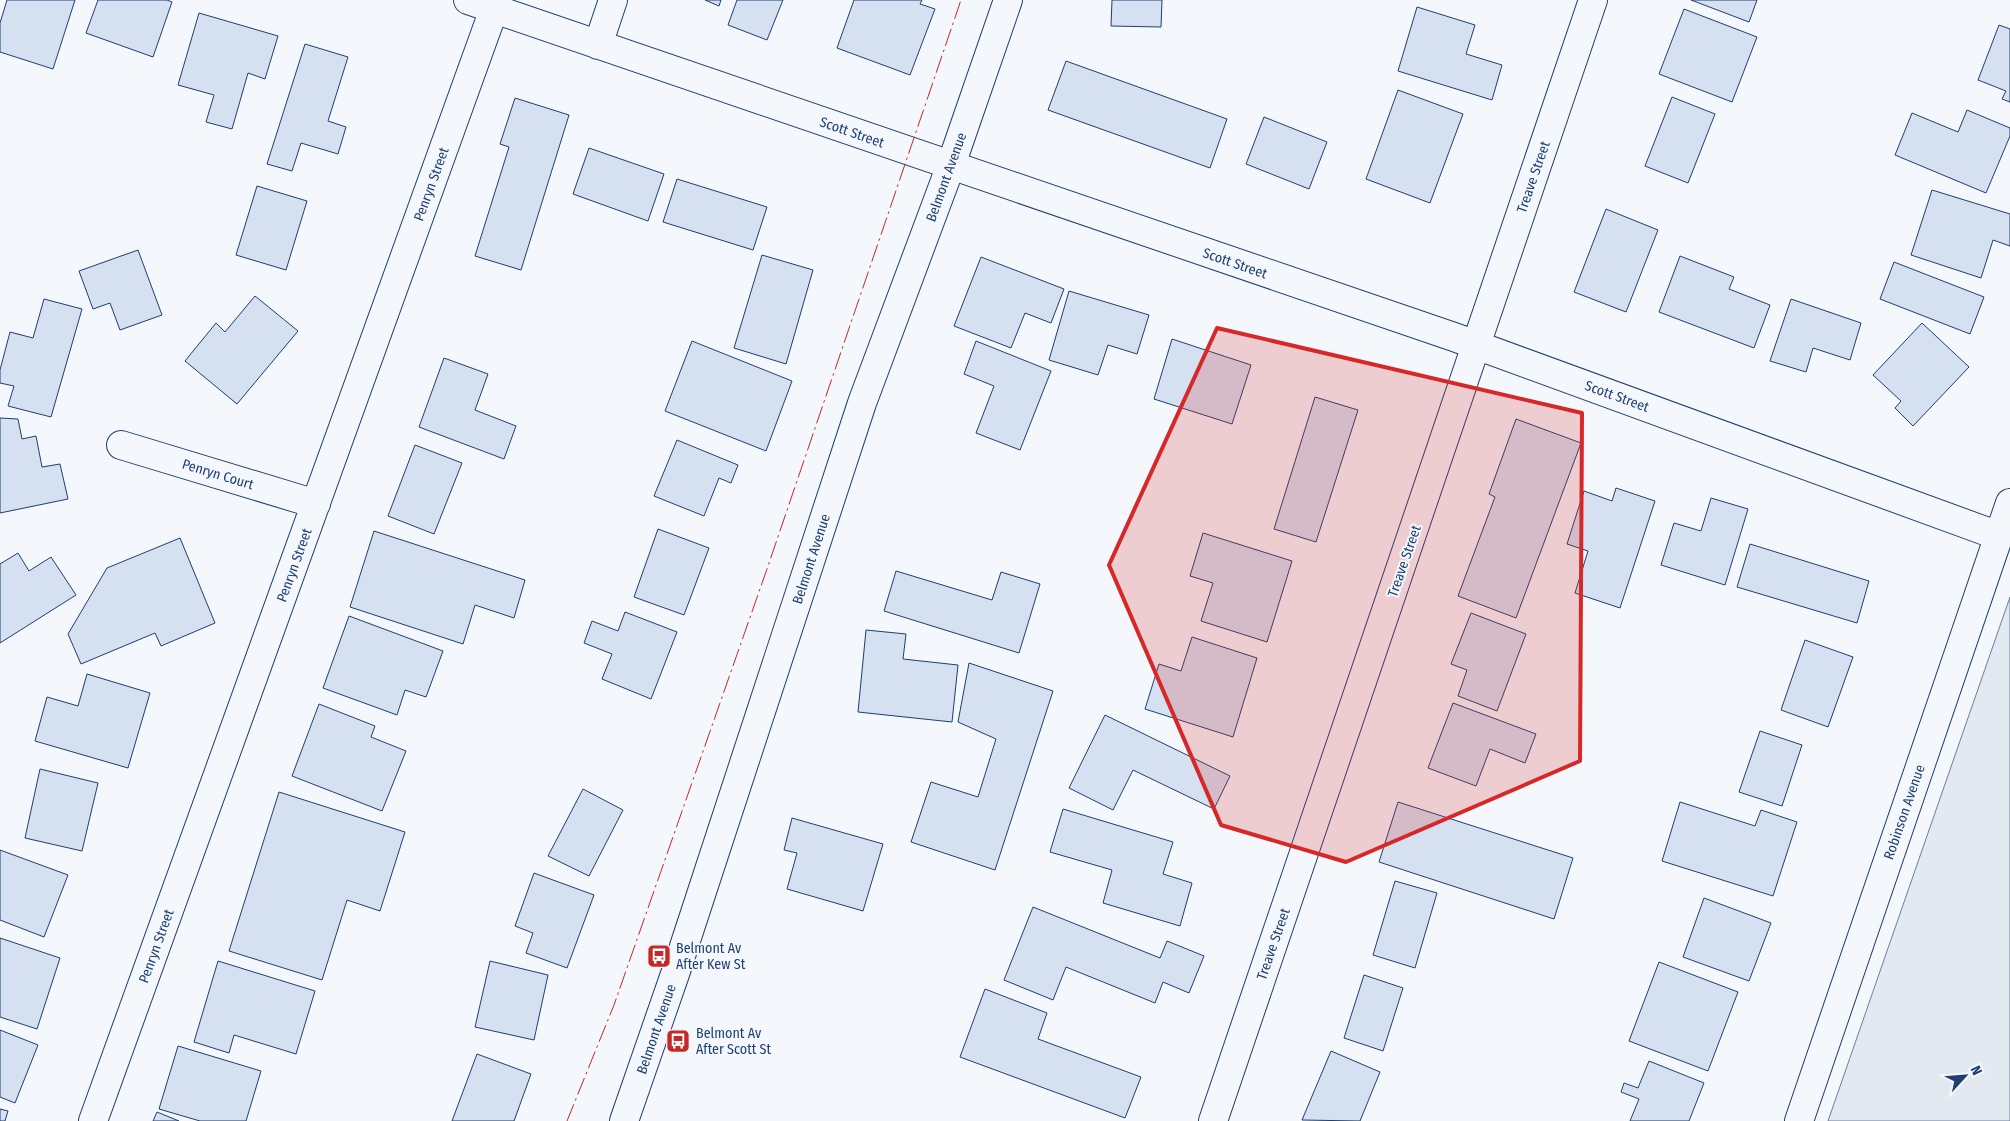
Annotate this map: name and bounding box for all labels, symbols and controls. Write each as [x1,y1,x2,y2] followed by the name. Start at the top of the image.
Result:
[817,114,887,152] street label: Scott Street
[922,130,971,224] street label: Belmont Avenue
[1513,139,1554,215] street label: Treave Street
[410,144,453,223] street label: Penryn Street
[1200,245,1270,283] street label: Scott Street
[1582,377,1652,416] street label: Scott Street
[180,456,256,494] street label: Penryn Court
[789,512,834,606] street label: Belmont Avenue
[1384,523,1425,599] street label: Treave Street
[273,525,316,604] street label: Penryn Street
[1880,762,1929,862] street label: Robinson Avenue
[135,906,178,985] street label: Penryn Street
[1253,906,1294,982] street label: Treave Street
[676,940,746,973] place label: Belmont Av After Kew St
[646,943,672,969] bus stop icon: Belmont Av After Kew St
[633,982,680,1076] street label: Belmont Avenue
[696,1025,772,1058] place label: Belmont Av After Scott St
[665,1028,691,1054] bus stop icon: Belmont Av After Scott St
[1940,1051,1990,1101] north arrow
[1967,1063,1986,1078] text: N

